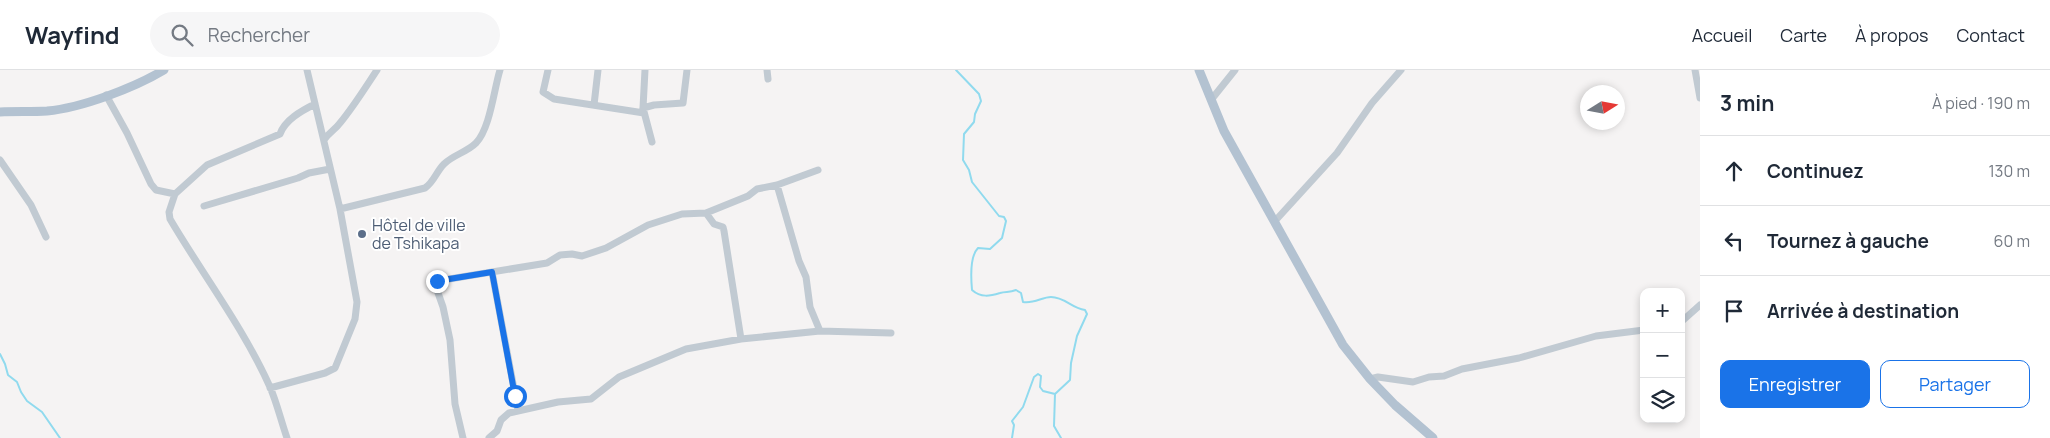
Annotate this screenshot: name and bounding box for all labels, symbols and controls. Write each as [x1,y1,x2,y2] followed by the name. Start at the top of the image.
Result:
[150,12,500,57] search box
[25,18,120,51] text: Wayfind
[168,21,196,49] icon: search
[208,22,310,48] text: Rechercher
[1692,23,1752,47] text: Accueil
[1780,23,1827,47] text: Carte
[1855,23,1928,47] text: À propos
[1956,23,2025,47] text: Contact
[1580,85,1625,130] north arrow
[1720,89,1774,117] text: 3 min
[1932,92,2030,114] text: À pied · 190 m
[1720,157,1748,185] icon: ahead
[1767,158,1864,184] text: Continuez
[1988,160,2030,182] text: 130 m
[372,214,466,254] place label: Hôtel de ville de Tshikapa
[1720,227,1748,255] icon: left
[356,228,368,240] marker: Hôtel de ville de Tshikapa
[1767,228,1929,254] text: Tournez à gauche
[1994,230,2030,252] text: 60 m
[426,270,449,293] route end
[1640,288,1685,423] map controls
[1640,288,1685,333] button: +
[1720,297,1748,325] icon: arrive
[1767,298,1959,324] text: Arrivée à destination
[1640,333,1685,378] button: −
[1720,360,1870,408] button: Enregistrer
[1880,360,2030,408] button: Partager
[1640,378,1685,423] button: layers
[504,385,527,408] route start

